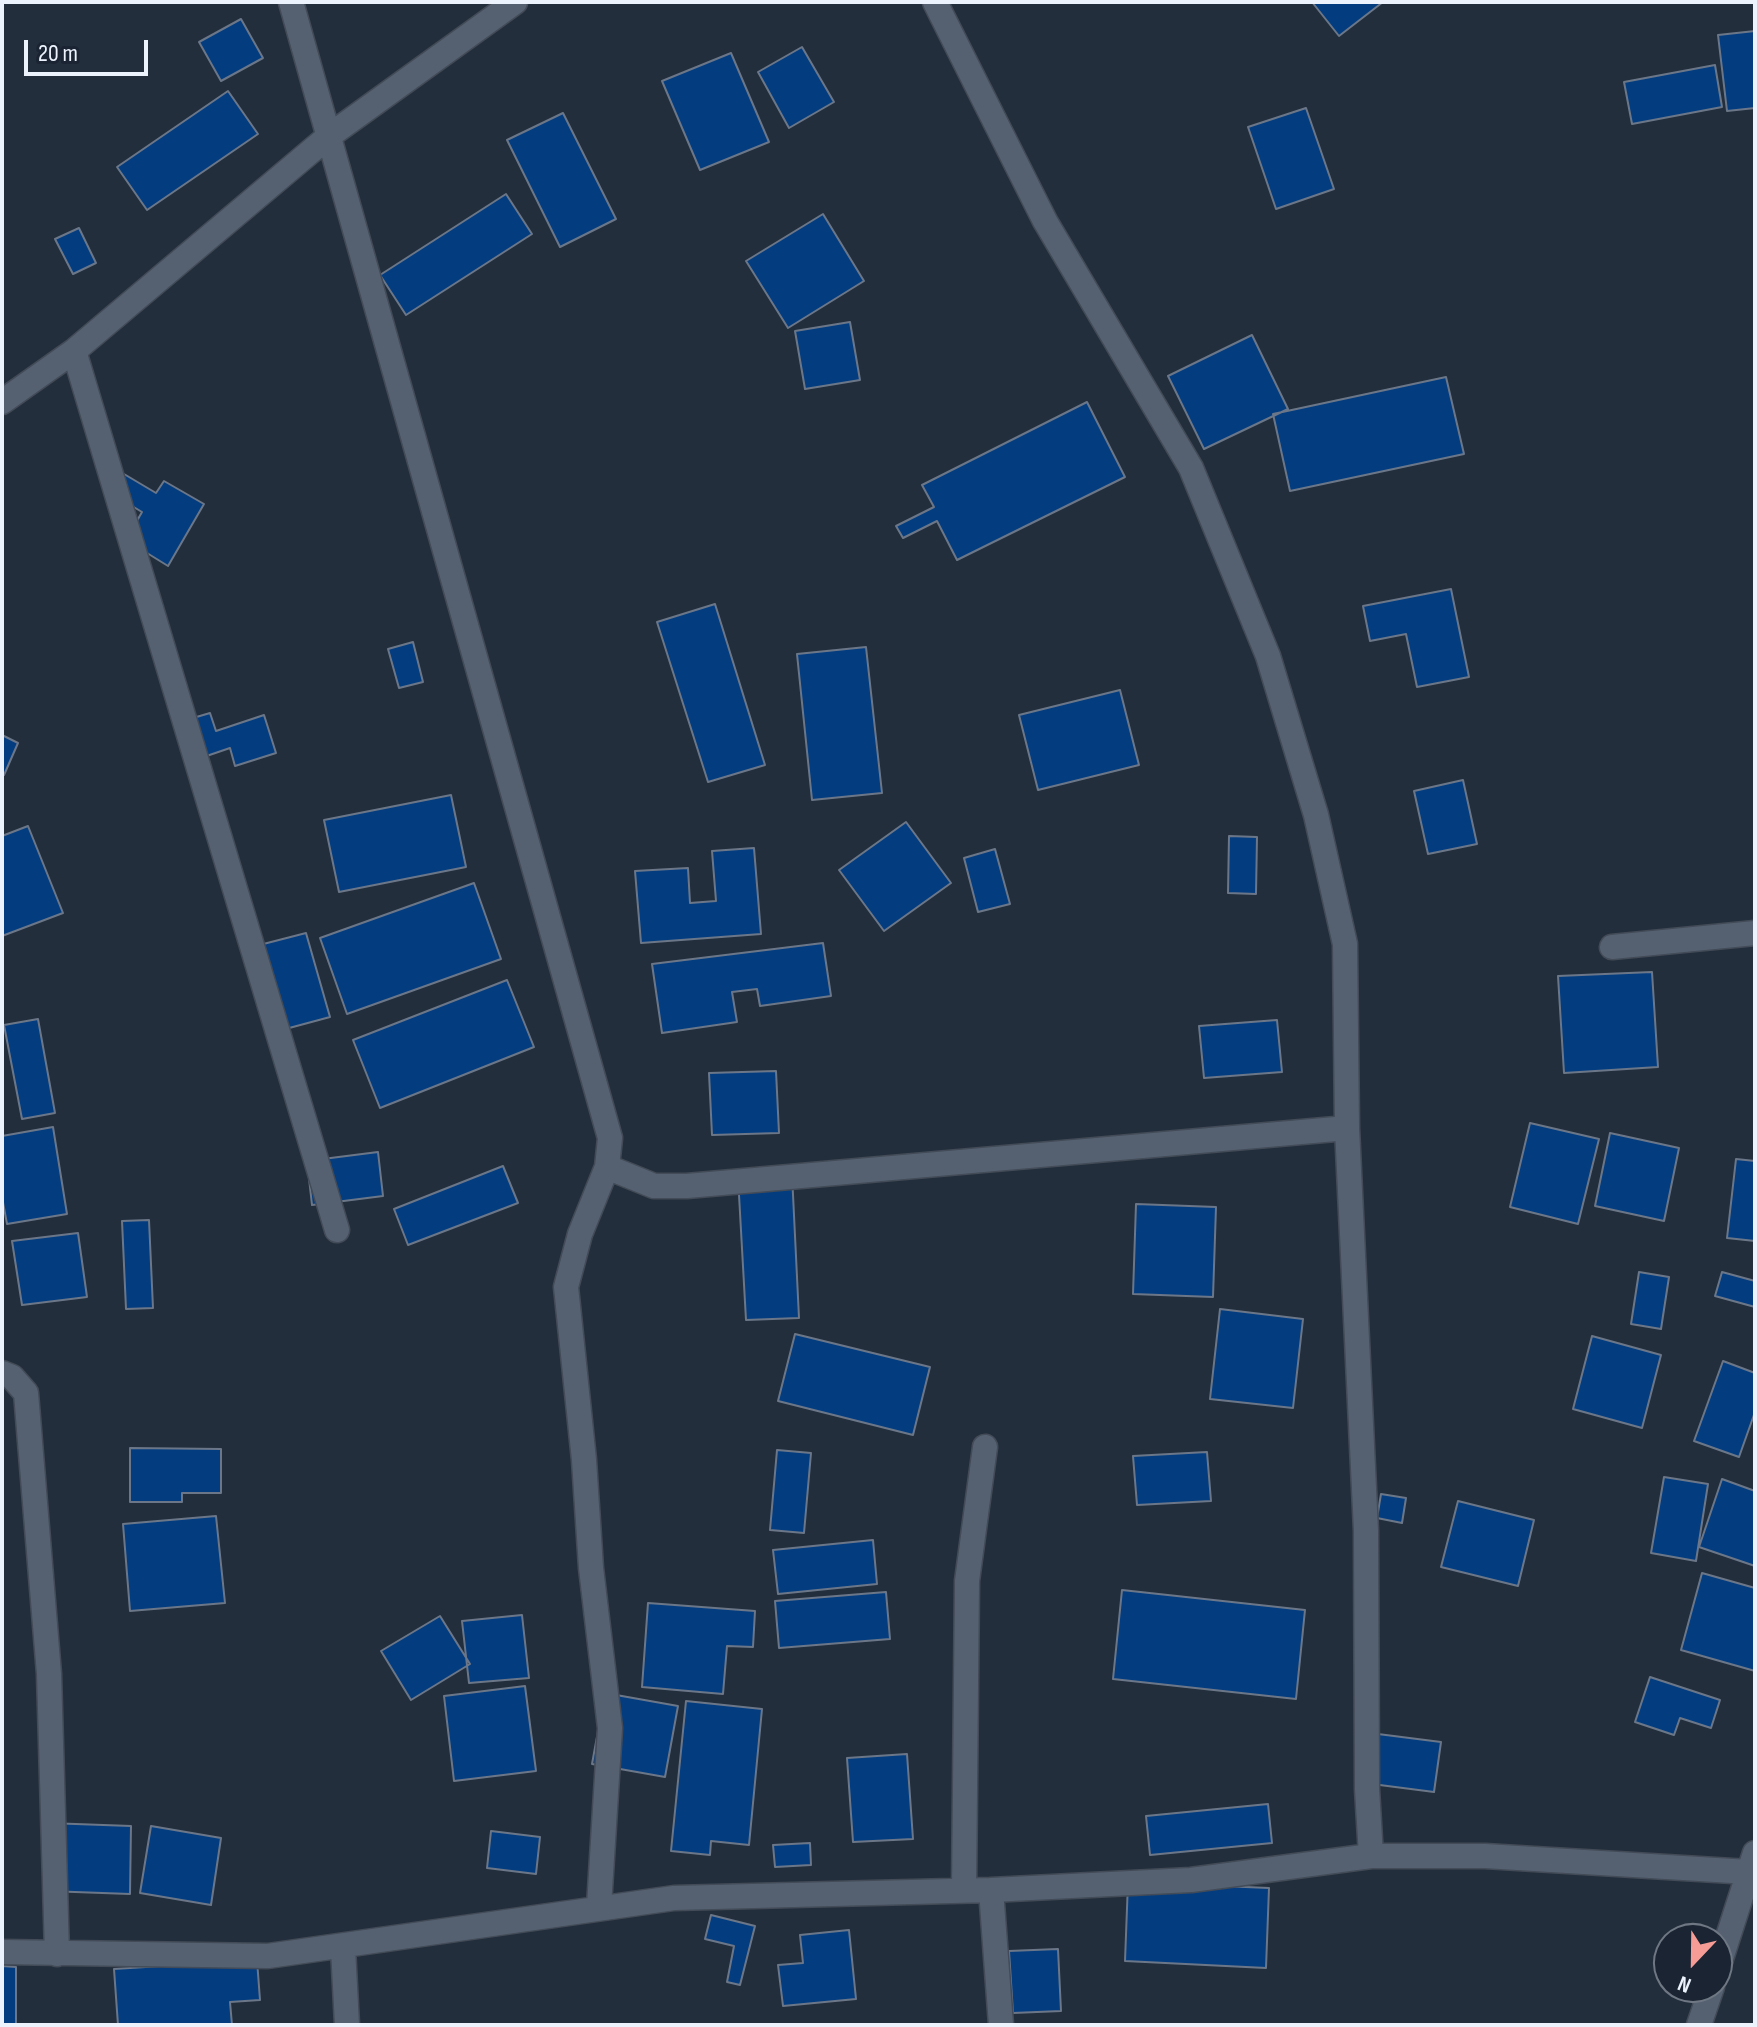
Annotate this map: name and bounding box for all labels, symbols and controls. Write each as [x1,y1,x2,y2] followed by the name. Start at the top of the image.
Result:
[28,24,152,74] scale bar
[38,39,78,68] text: 20 m
[1653,1923,1733,2003] north arrow
[1674,1969,1695,1999] text: N

